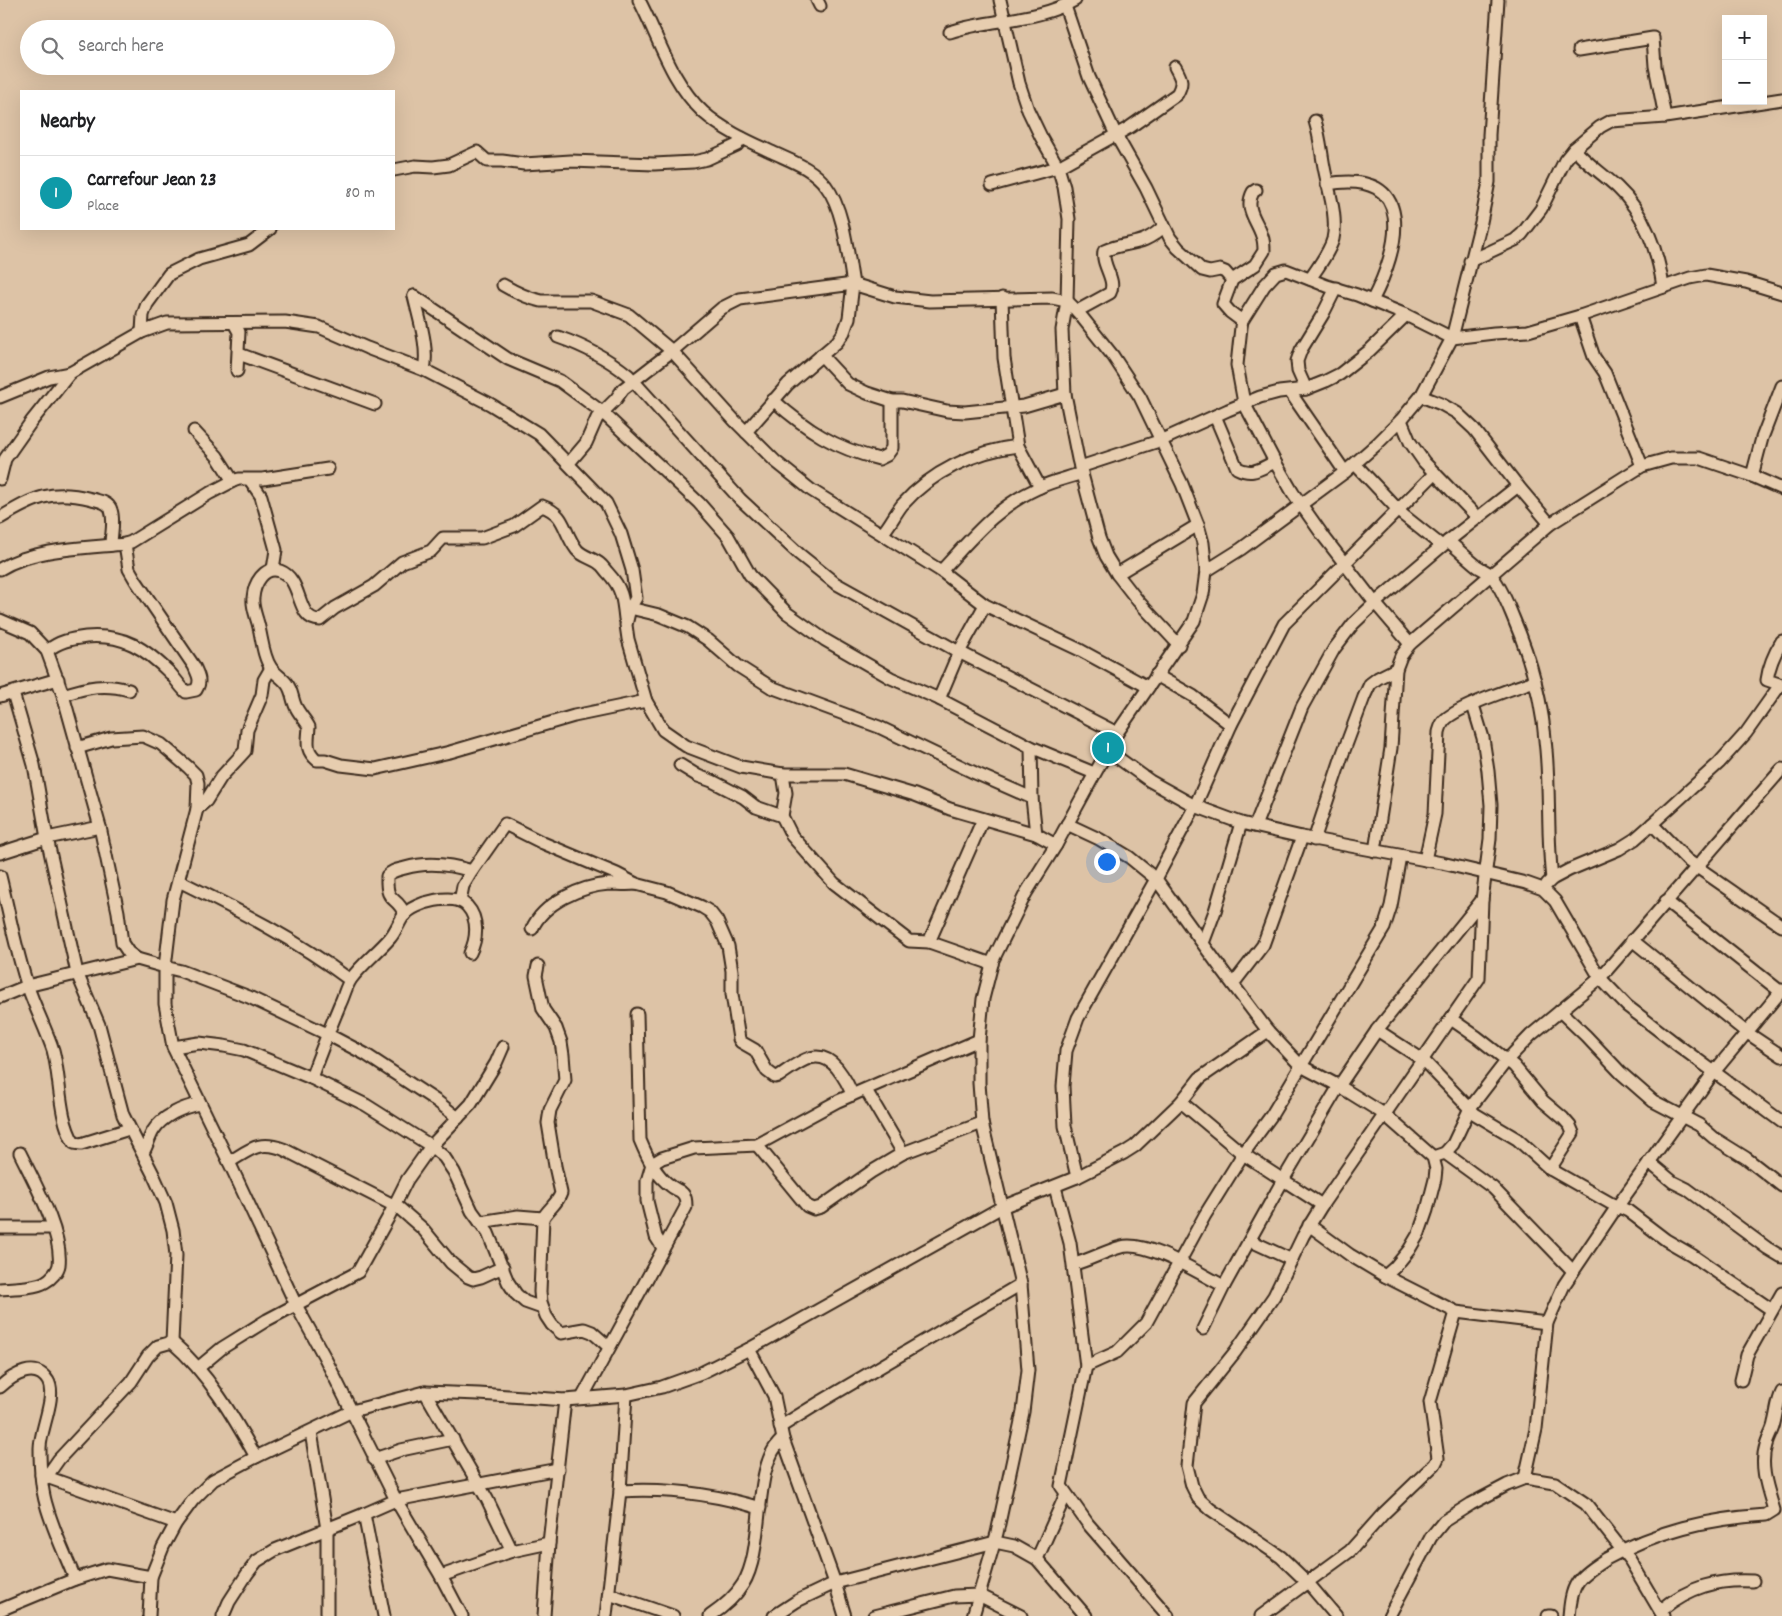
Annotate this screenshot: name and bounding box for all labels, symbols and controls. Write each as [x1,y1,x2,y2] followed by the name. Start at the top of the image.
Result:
[1722,15,1767,105] map controls
[1722,15,1767,60] button: +
[20,20,395,75] search box
[38,34,66,62] icon: search
[78,34,164,61] text: Search here
[1722,60,1767,105] button: −
[40,108,95,138] text: Nearby
[87,168,217,195] text: Carrefour Jean 23
[54,182,58,205] text: 1
[345,182,375,205] text: 80 m
[87,195,119,218] text: Place
[1092,729,1124,767] pin: 1
[1094,849,1120,875] your location

